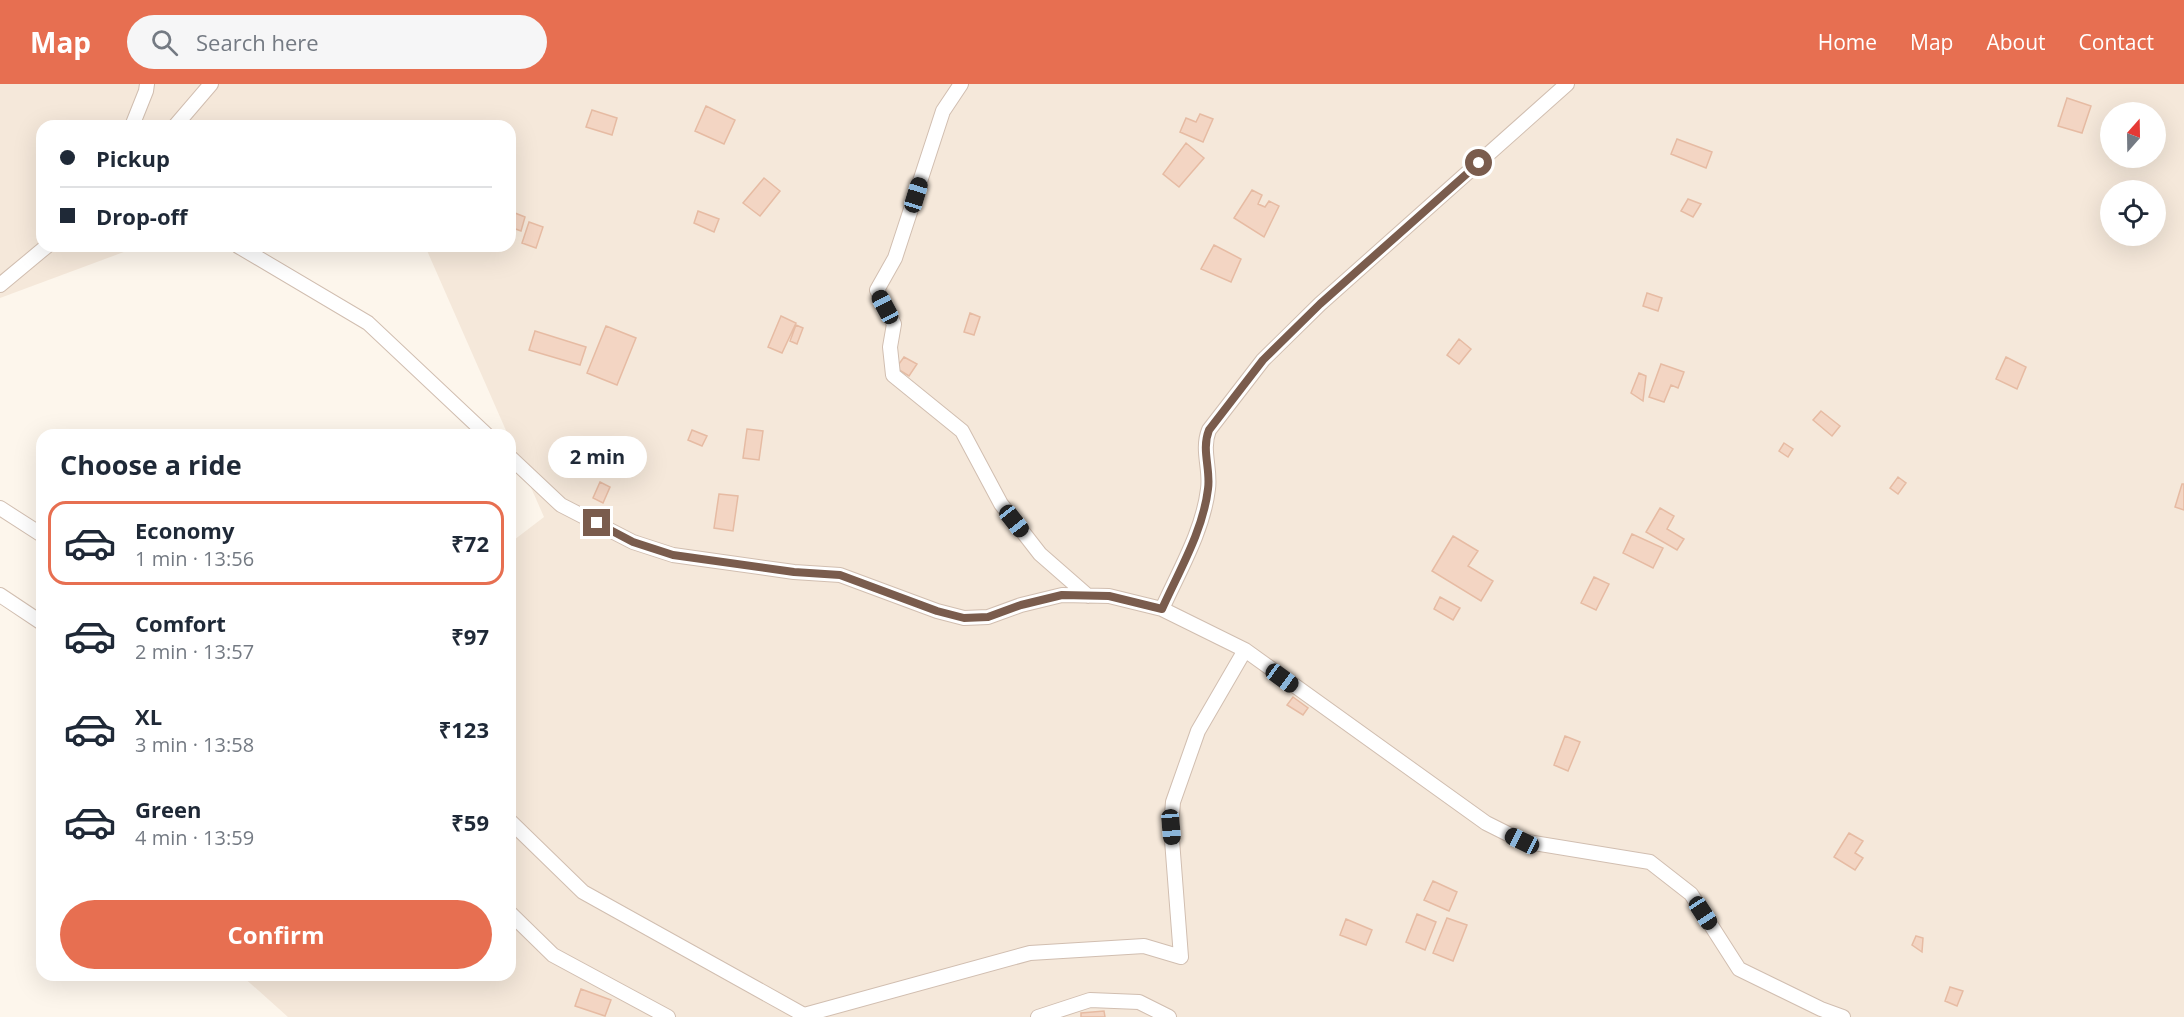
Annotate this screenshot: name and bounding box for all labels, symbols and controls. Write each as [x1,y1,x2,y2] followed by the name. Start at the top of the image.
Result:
[127,15,547,69] search box
[30,23,91,61] text: Map
[148,26,181,59] icon: search
[196,27,319,57] text: Search here
[1818,28,1877,56] text: Home
[1910,28,1953,56] text: Map
[1986,28,2046,56] text: About
[2079,28,2154,56] text: Contact
[2100,102,2166,168] north arrow
[2100,102,2166,246] map controls
[96,143,170,173] text: Pickup
[1465,149,1492,176] route start
[902,175,930,215] car
[2100,180,2166,246] button: locate
[96,201,188,231] text: Drop-off
[869,287,901,327] car
[548,436,646,478] callout: 2 min
[570,443,625,470] text: 2 min
[60,446,242,483] text: Choose a ride
[996,501,1032,541] car
[583,509,610,536] route end
[135,515,234,545] text: Economy
[63,516,117,570] icon: car
[451,528,489,558] text: ₹72
[135,545,254,572] text: 1 min · 13:56
[135,608,226,638] text: Comfort
[63,609,117,663] icon: car
[451,621,489,651] text: ₹97
[135,638,254,665] text: 2 min · 13:57
[1262,660,1302,696] car
[135,701,162,731] text: XL
[63,702,117,756] icon: car
[439,714,489,744] text: ₹123
[135,731,254,758] text: 3 min · 13:58
[135,794,201,824] text: Green
[63,795,117,849] icon: car
[451,807,489,837] text: ₹59
[1160,808,1182,846] car
[135,824,254,851] text: 4 min · 13:59
[1502,825,1542,857] car
[1686,893,1720,933] car
[60,900,492,969] button: Confirm

